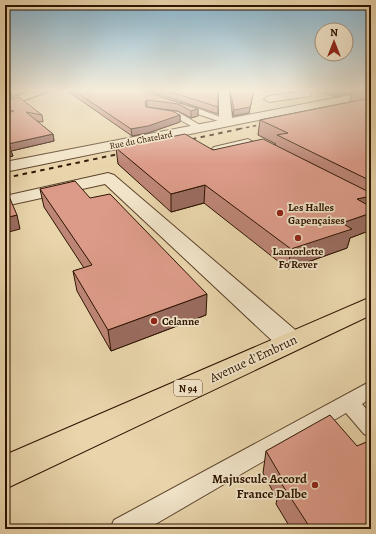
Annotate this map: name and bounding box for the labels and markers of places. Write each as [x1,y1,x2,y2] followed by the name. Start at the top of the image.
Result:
[288,200,345,228] place label: Les Halles Gapençaises
[275,208,285,218] marker: Les Halles Gapençaises
[293,233,303,243] marker: Lamorlette Fo'Rever
[273,244,323,272] place label: Lamorlette Fo'Rever
[162,314,199,329] place label: Celanne
[149,316,159,326] marker: Celanne
[212,470,307,502] place label: Majuscule Accord France Dalbe
[310,480,320,490] marker: Majuscule Accord France Dalbe

